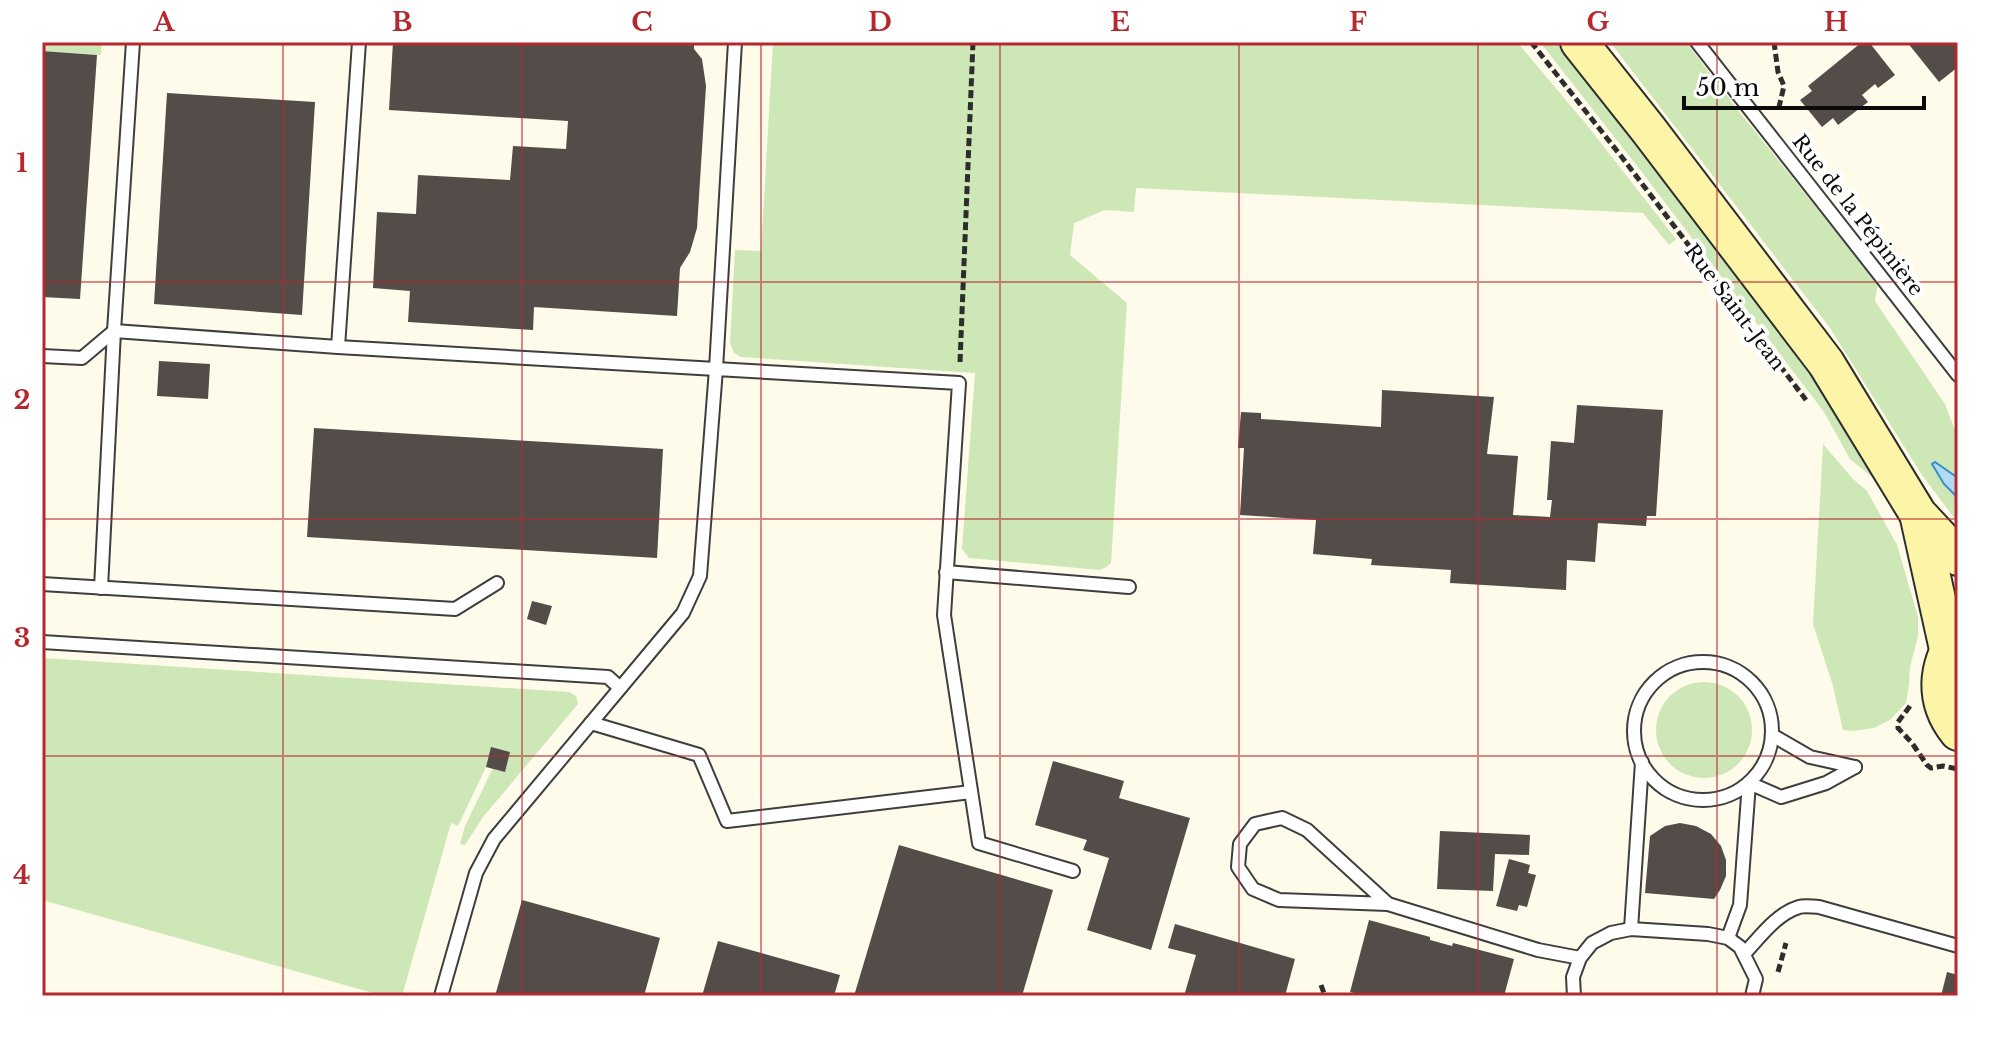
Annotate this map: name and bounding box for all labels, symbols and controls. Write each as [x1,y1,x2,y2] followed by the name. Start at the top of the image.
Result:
[152,6,175,38] text: A
[392,6,412,38] text: B
[631,6,653,38] text: C
[868,6,892,38] text: D
[1110,6,1130,38] text: E
[1349,6,1367,38] text: F
[1587,6,1610,38] text: G
[1824,6,1848,38] text: H
[1684,60,1924,110] scale bar
[1696,73,1760,102] text: 50 m
[1788,130,1928,300] street label: Rue de la Pépinière
[16,147,28,179] text: 1
[1680,239,1790,375] street label: Rue Saint-Jean
[14,384,30,416] text: 2
[14,622,30,654] text: 3
[13,859,31,891] text: 4

